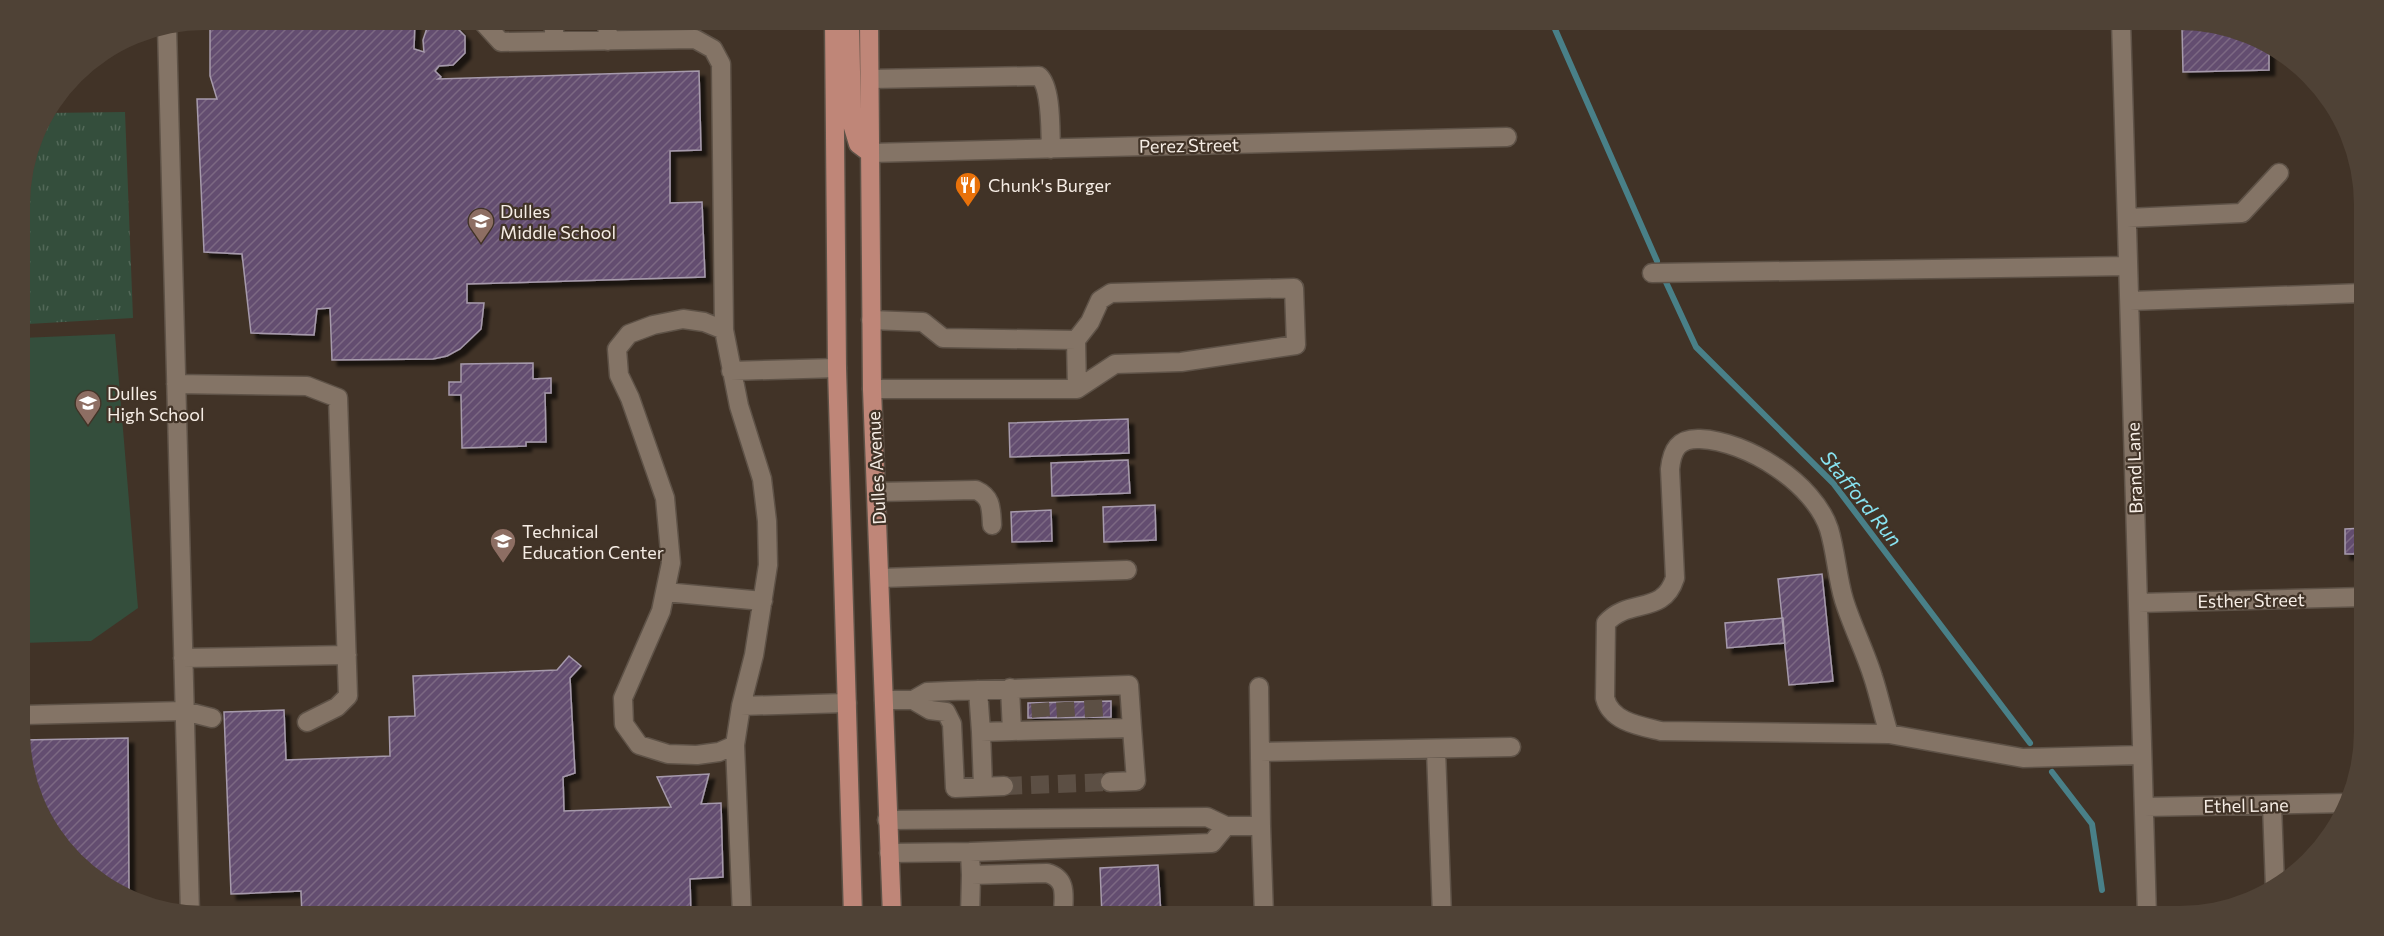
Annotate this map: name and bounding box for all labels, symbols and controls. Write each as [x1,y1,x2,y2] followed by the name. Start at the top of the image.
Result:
[1139,133,1239,157] street label: Perez Street
[953,170,983,208] restaurant icon: Chunk's Burger
[988,174,1111,196] place label: Chunk's Burger
[500,200,616,243] place label: Dulles Middle School
[466,206,496,244] school or university icon: Dulles Middle School
[107,382,205,425] place label: Dulles High School
[73,388,103,426] school or university icon: Dulles High School
[862,411,890,525] street label: Dulles Avenue
[2121,422,2147,514] street label: Brand Lane
[1816,445,1908,551] water label: Stafford Run
[522,520,664,563] place label: Technical Education Center
[488,526,518,564] school or university icon: Technical Education Center
[2197,588,2305,612] street label: Esther Street
[2203,793,2289,817] street label: Ethel Lane

